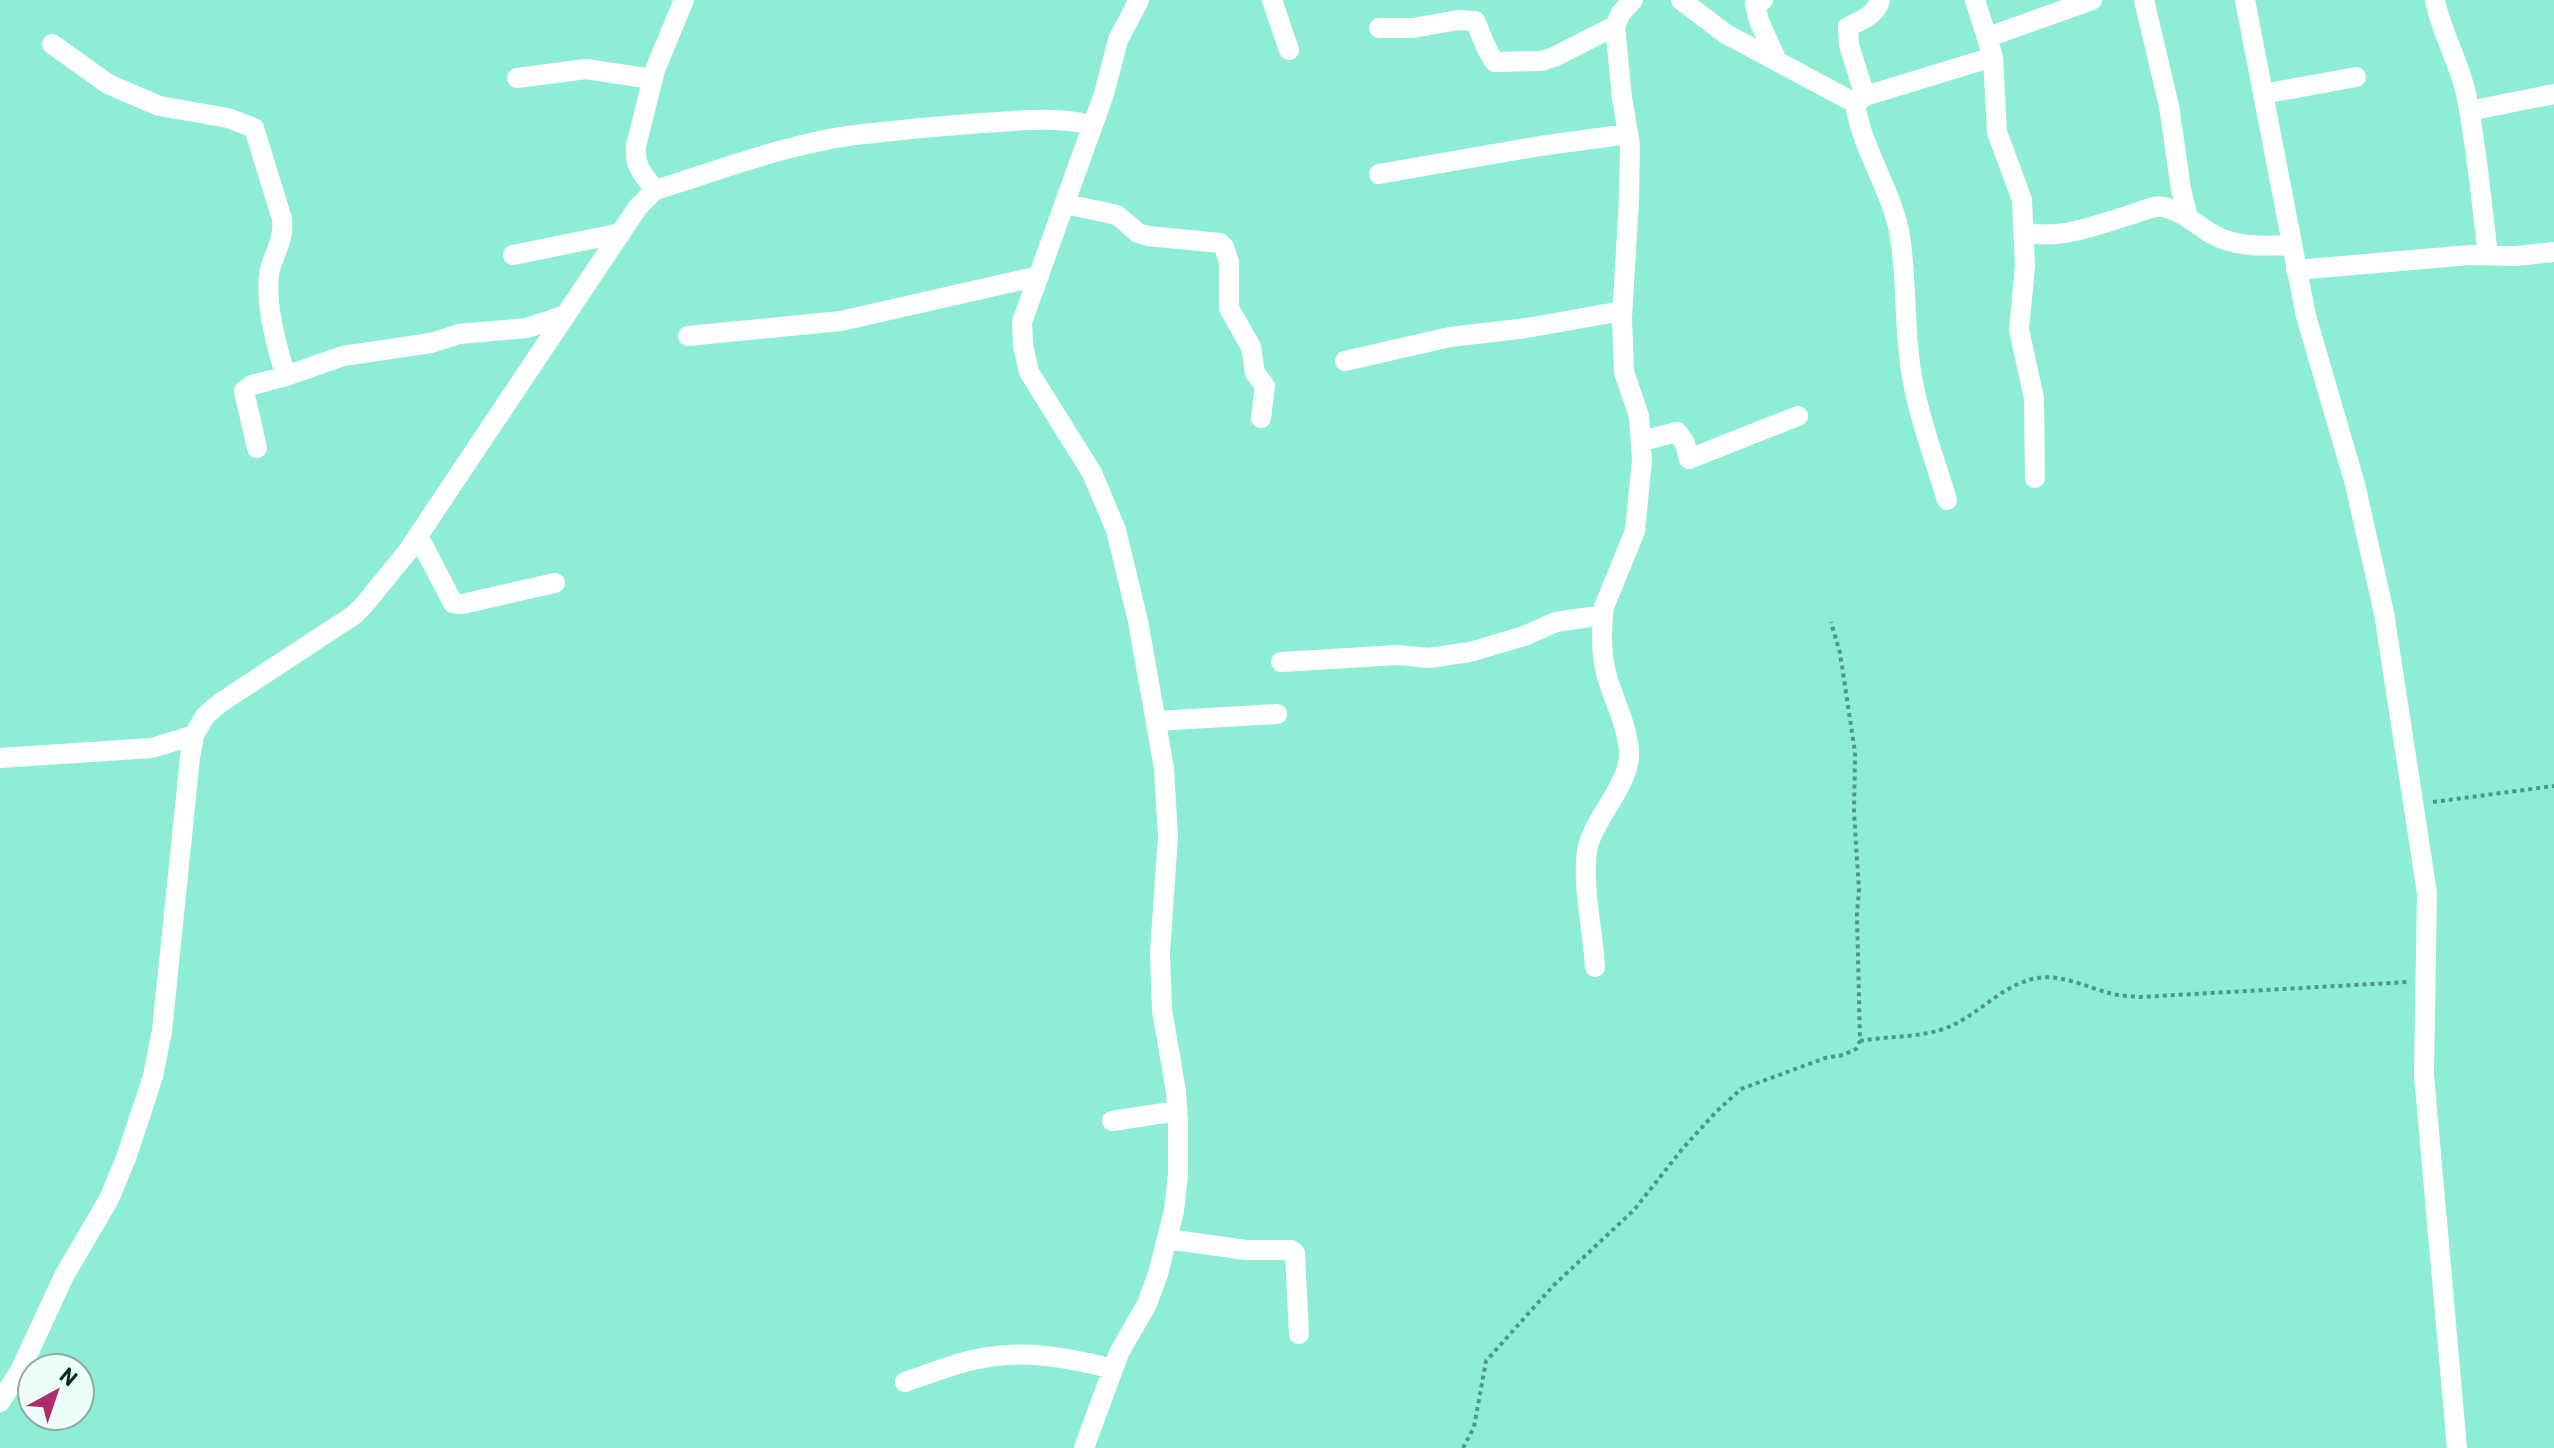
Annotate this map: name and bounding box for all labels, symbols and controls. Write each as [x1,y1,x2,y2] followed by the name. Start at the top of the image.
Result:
[16,1352,96,1432] north arrow
[56,1361,83,1391] text: N

